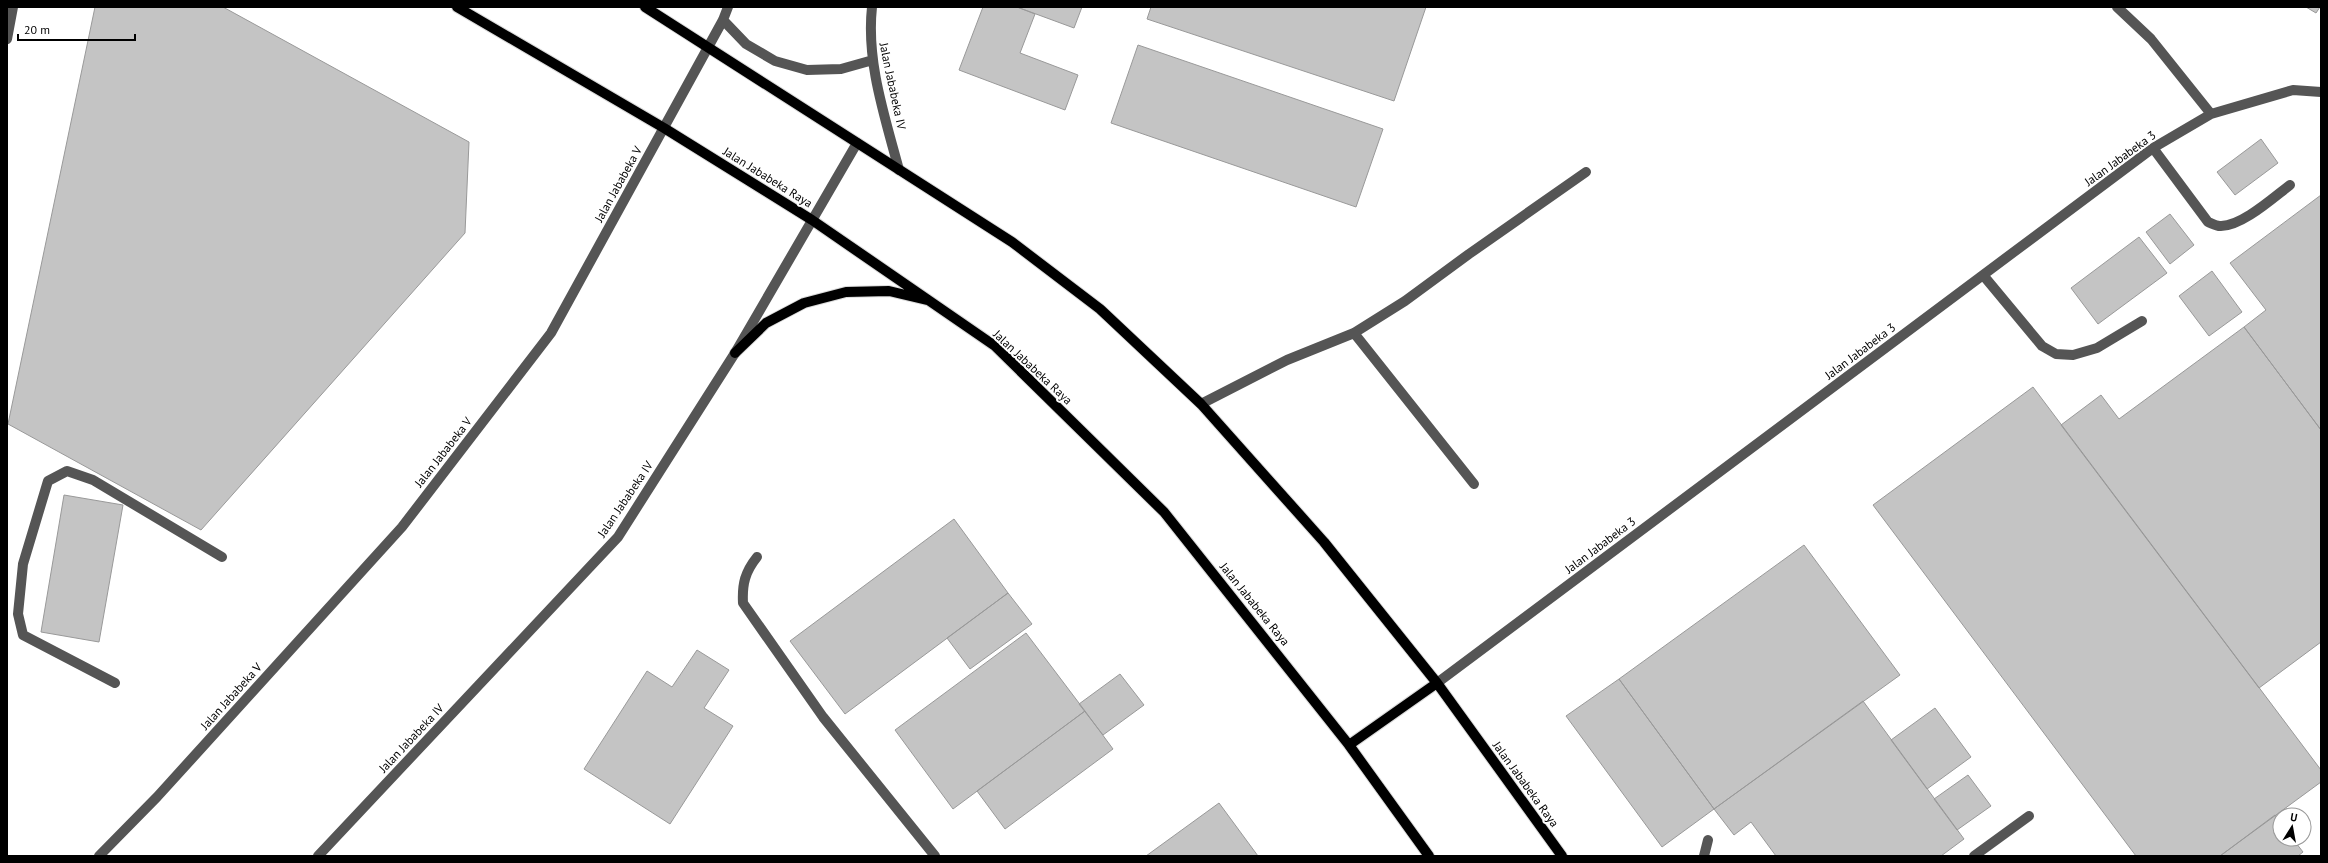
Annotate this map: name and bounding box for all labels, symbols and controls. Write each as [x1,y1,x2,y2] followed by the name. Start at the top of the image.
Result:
[18,16,135,42] scale bar
[24,22,50,37] text: 20 m
[876,40,910,131] street label: Jalan Jababeka IV
[2081,127,2159,190] street label: Jalan Jababeka 3
[590,143,645,225] street label: Jalan Jababeka V
[720,143,815,211] street label: Jalan Jababeka Raya
[1821,320,1898,383] street label: Jalan Jababeka 3
[990,326,1076,407] street label: Jalan Jababeka Raya
[410,414,475,491] street label: Jalan Jababeka V
[594,458,656,541] street label: Jalan Jababeka IV
[1561,514,1638,577] street label: Jalan Jababeka 3
[1216,559,1293,649] street label: Jalan Jababeka Raya
[196,659,265,733] street label: Jalan Jababeka V
[375,700,447,776] street label: Jalan Jababeka IV
[1489,737,1562,830] street label: Jalan Jababeka Raya
[2272,807,2312,847] north arrow
[2289,810,2299,825] text: U

